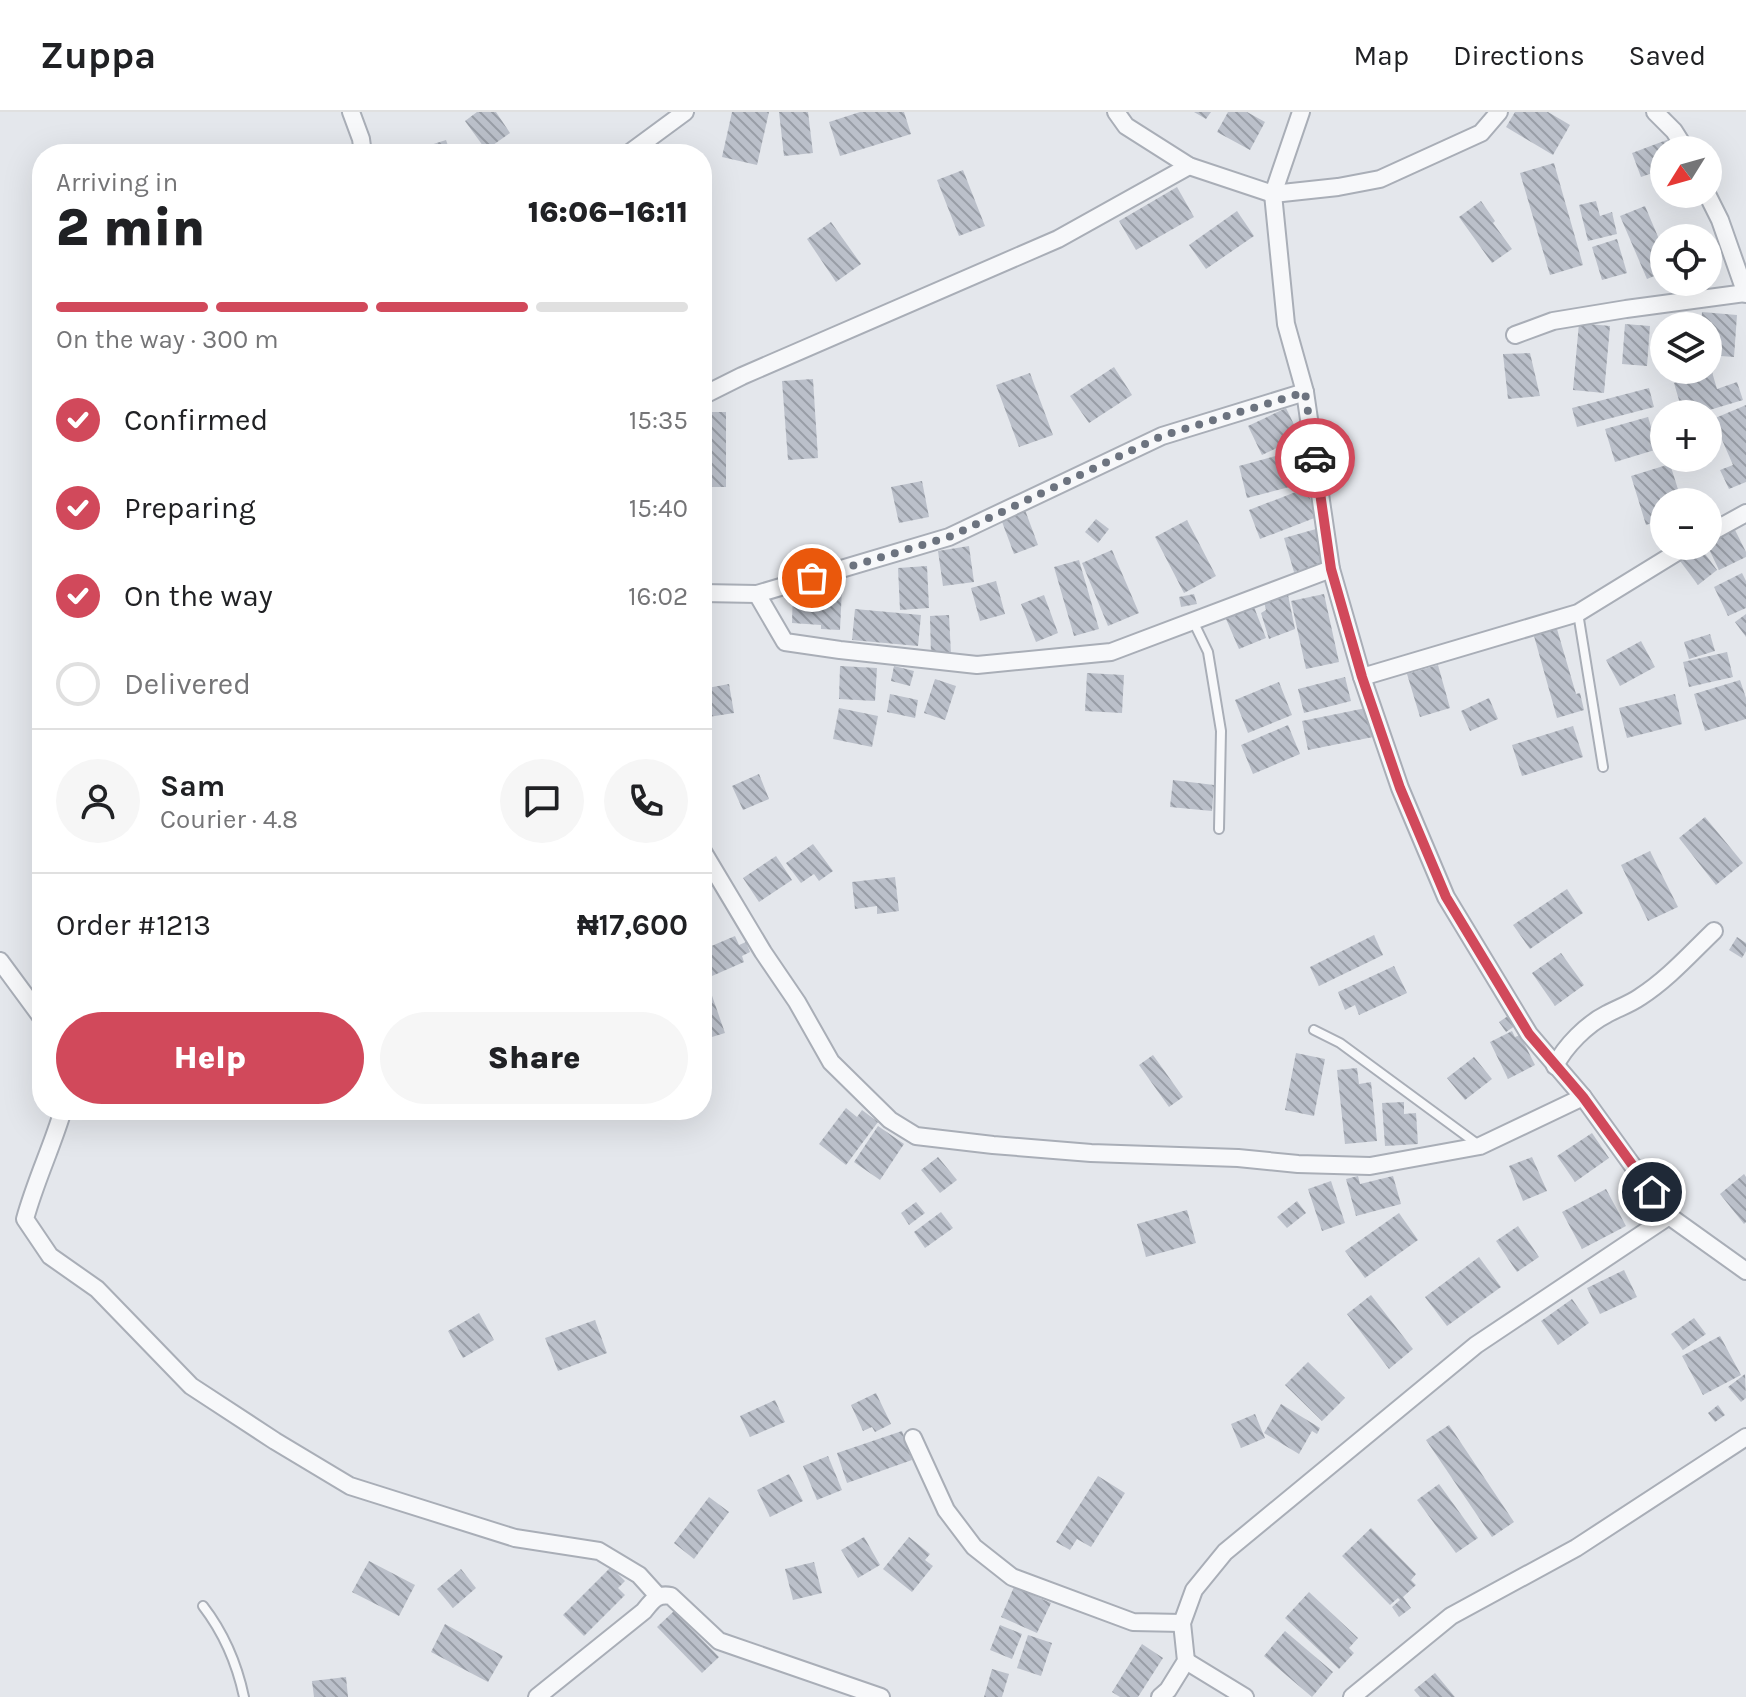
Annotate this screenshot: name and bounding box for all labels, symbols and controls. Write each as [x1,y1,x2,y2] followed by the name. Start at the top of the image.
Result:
[40,33,156,78] text: Zuppa
[1354,39,1409,72] text: Map
[1453,39,1585,72] text: Directions
[1629,39,1706,72] text: Saved
[1650,136,1722,208] north arrow
[1650,136,1722,560] map controls
[56,167,178,198] text: Arriving in
[528,194,688,230] text: 16:06–16:11
[56,197,205,258] text: 2 min
[1650,224,1722,296] button: locate
[1650,312,1722,384] button: layers
[56,324,279,355] text: On the way · 300 m
[56,398,100,442] icon: check
[1650,400,1722,472] button: +
[124,402,268,438] text: Confirmed
[629,405,688,436] text: 15:35
[1275,418,1355,498] courier
[1293,436,1337,480] icon: car
[56,486,100,530] icon: check
[1650,488,1722,560] button: −
[124,490,256,526] text: Preparing
[629,493,688,524] text: 15:40
[778,544,846,612] pin
[790,556,834,600] icon: bag
[56,574,100,618] icon: check
[124,578,273,614] text: On the way
[628,581,688,612] text: 16:02
[124,666,251,702] text: Delivered
[56,759,140,843] button: person
[500,759,584,843] button: chat
[604,759,688,843] button: phone
[160,768,225,804] text: Sam
[160,804,298,835] text: Courier · 4.8
[56,907,211,943] text: Order #1213
[577,907,688,943] text: ₦17,600
[56,1012,364,1104] button: Help
[380,1012,688,1104] button: Share
[1618,1158,1686,1226] pin
[1630,1170,1674,1214] icon: home

